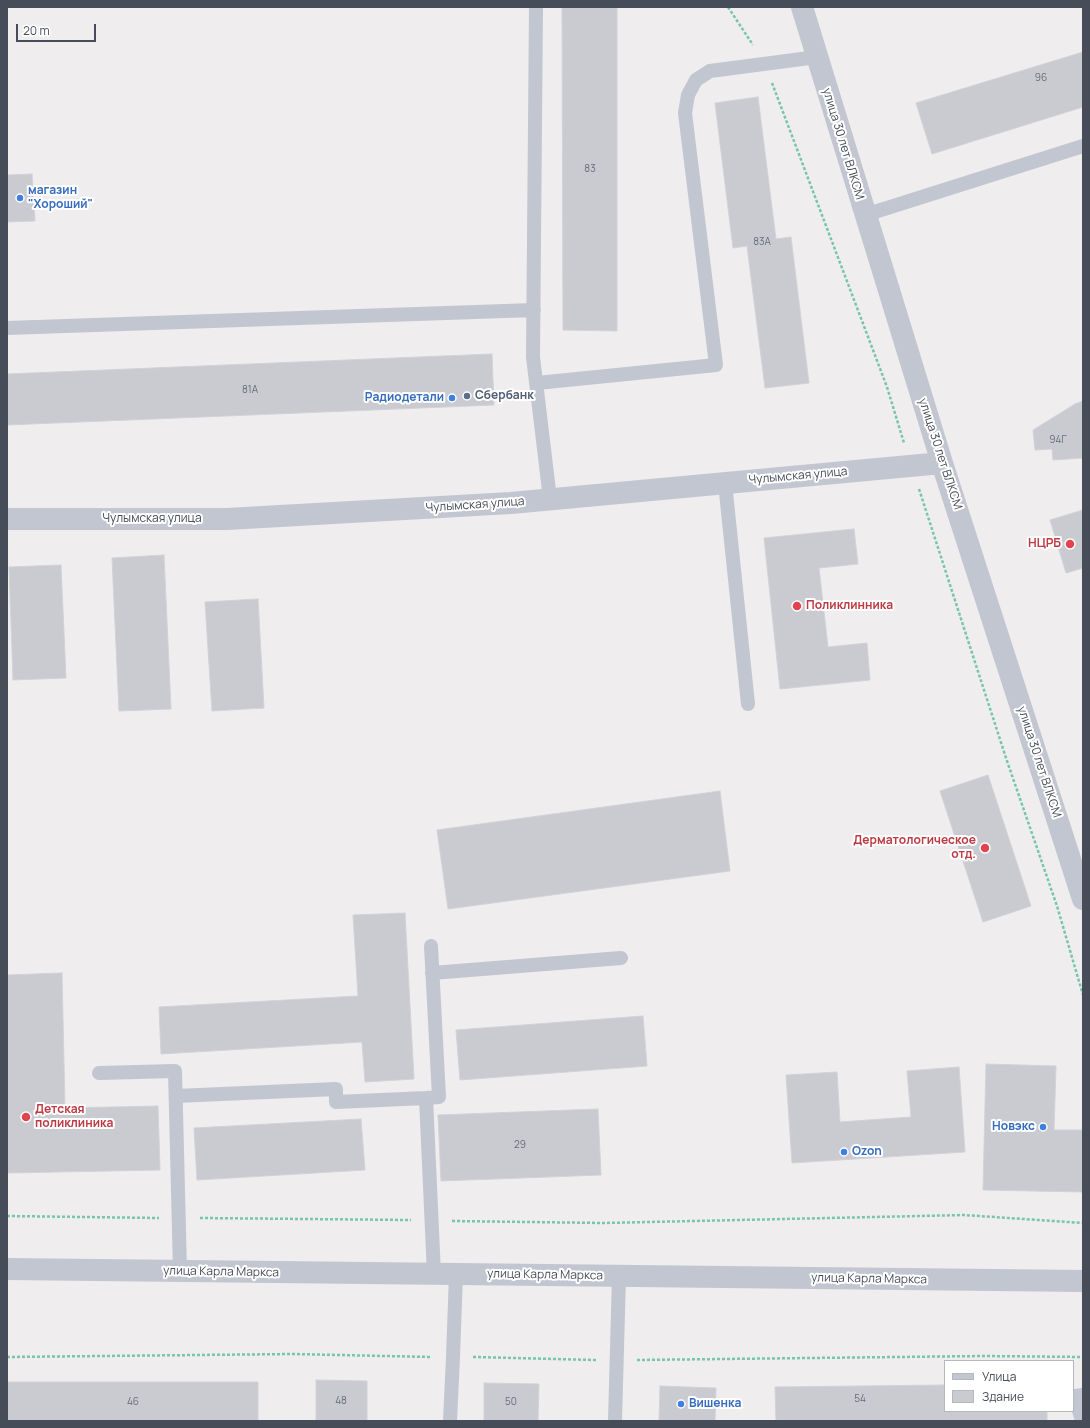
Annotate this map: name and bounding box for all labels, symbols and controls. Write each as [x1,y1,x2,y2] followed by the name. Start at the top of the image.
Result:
[18,16,98,42] scale bar
[23,22,50,39] text: 20 m
[1035,72,1047,84] house number: 96
[819,86,867,202] street label: улица 30 лет ВЛКСМ
[584,163,596,175] house number: 83
[28,184,93,212] place label: магазин "Хороший"
[15,193,25,203] marker: магазин "Хороший"
[753,236,771,248] house number: 83А
[242,384,258,396] house number: 81А
[475,389,534,403] place label: Сбербанк
[365,391,444,405] place label: Радиодетали
[462,391,472,401] marker: Сбербанк
[447,393,457,403] marker: Радиодетали
[915,397,965,511] street label: улица 30 лет ВЛКСМ
[1049,434,1067,446] house number: 94Г
[748,465,848,487] street label: Чулымская улица
[425,494,525,516] street label: Чулымская улица
[102,512,202,526] street label: Чулымская улица
[1028,537,1061,551] place label: НЦРБ
[1064,538,1076,550] marker: НЦРБ
[806,599,893,613] place label: Поликлинника
[791,600,803,612] marker: Поликлинника
[1014,705,1064,819] street label: улица 30 лет ВЛКСМ
[853,834,976,862] place label: Дерматологическое отд.
[979,842,991,854] marker: Дерматологическое отд.
[35,1103,113,1131] place label: Детская поликлиника
[20,1111,32,1123] marker: Детская поликлиника
[992,1120,1035,1134] place label: Новэкс
[1038,1122,1048,1132] marker: Новэкс
[514,1139,526,1151] house number: 29
[852,1145,882,1159] place label: Ozon
[839,1147,849,1157] marker: Ozon
[163,1264,279,1280] street label: улица Карла Маркса
[487,1267,603,1283] street label: улица Карла Маркса
[811,1271,927,1287] street label: улица Карла Маркса
[944,1360,1074,1412] legend
[982,1368,1016,1385] text: Улица
[982,1388,1024,1405] text: Здание
[854,1393,866,1405] house number: 54
[335,1395,347,1407] house number: 48
[127,1396,139,1408] house number: 46
[505,1396,517,1408] house number: 50
[689,1397,741,1411] place label: Вишенка
[676,1399,686,1409] marker: Вишенка

